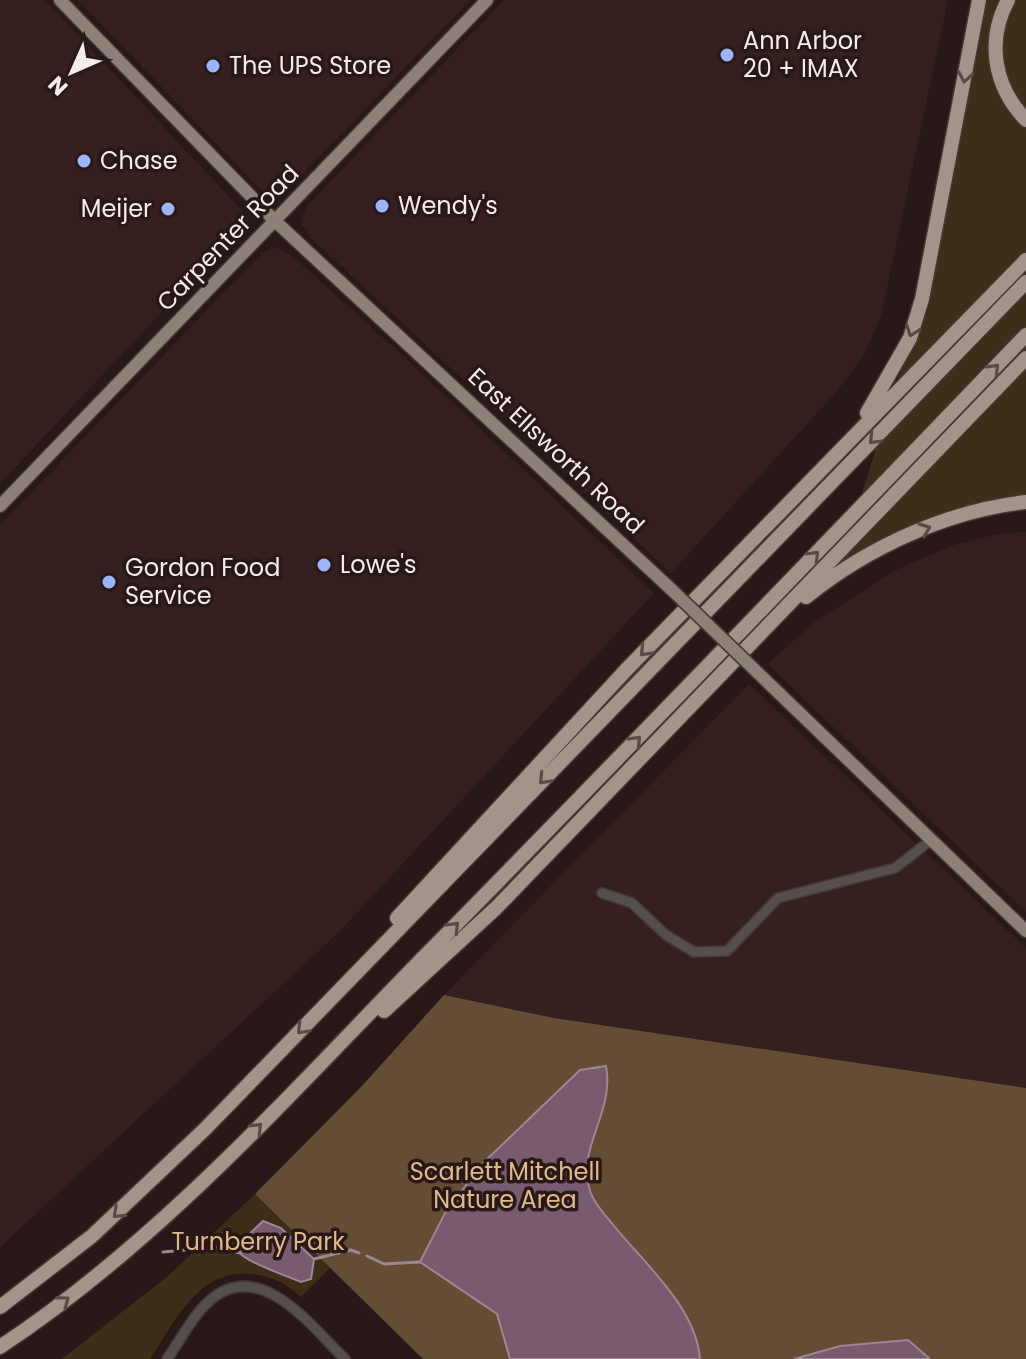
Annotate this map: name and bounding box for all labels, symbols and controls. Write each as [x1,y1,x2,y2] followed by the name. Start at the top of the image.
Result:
[743,24,862,85] place label: Ann Arbor 20 + IMAX
[32,32,112,112] north arrow
[718,46,736,64] marker: Ann Arbor 20 + IMAX
[229,49,391,82] place label: The UPS Store
[204,57,222,75] marker: The UPS Store
[41,69,75,103] text: N
[957,70,974,84] one-way arrow
[100,144,178,177] place label: Chase
[75,152,93,170] marker: Chase
[149,157,306,318] street label: Carpenter Road
[398,189,498,222] place label: Wendy's
[81,192,152,225] place label: Meijer
[373,197,391,215] marker: Wendy's
[159,200,177,218] marker: Meijer
[905,323,921,337] one-way arrow
[461,360,652,541] street label: East Ellsworth Road
[984,364,999,378] one-way arrow
[869,430,884,444] one-way arrow
[917,522,931,539] one-way arrow
[340,548,417,581] place label: Lowe's
[125,551,280,612] place label: Gordon Food Service
[804,551,819,565] one-way arrow
[315,556,333,574] marker: Lowe's
[100,573,118,591] marker: Gordon Food Service
[640,642,654,656] one-way arrow
[627,736,642,750] one-way arrow
[540,770,554,785] one-way arrow
[445,922,459,936] one-way arrow
[297,1020,311,1034] one-way arrow
[247,1123,262,1137] one-way arrow
[410,1155,600,1216] park label: Scarlett Mitchell Nature Area
[112,1203,127,1217] one-way arrow
[171,1225,345,1258] park label: Turnberry Park
[55,1297,69,1311] one-way arrow

